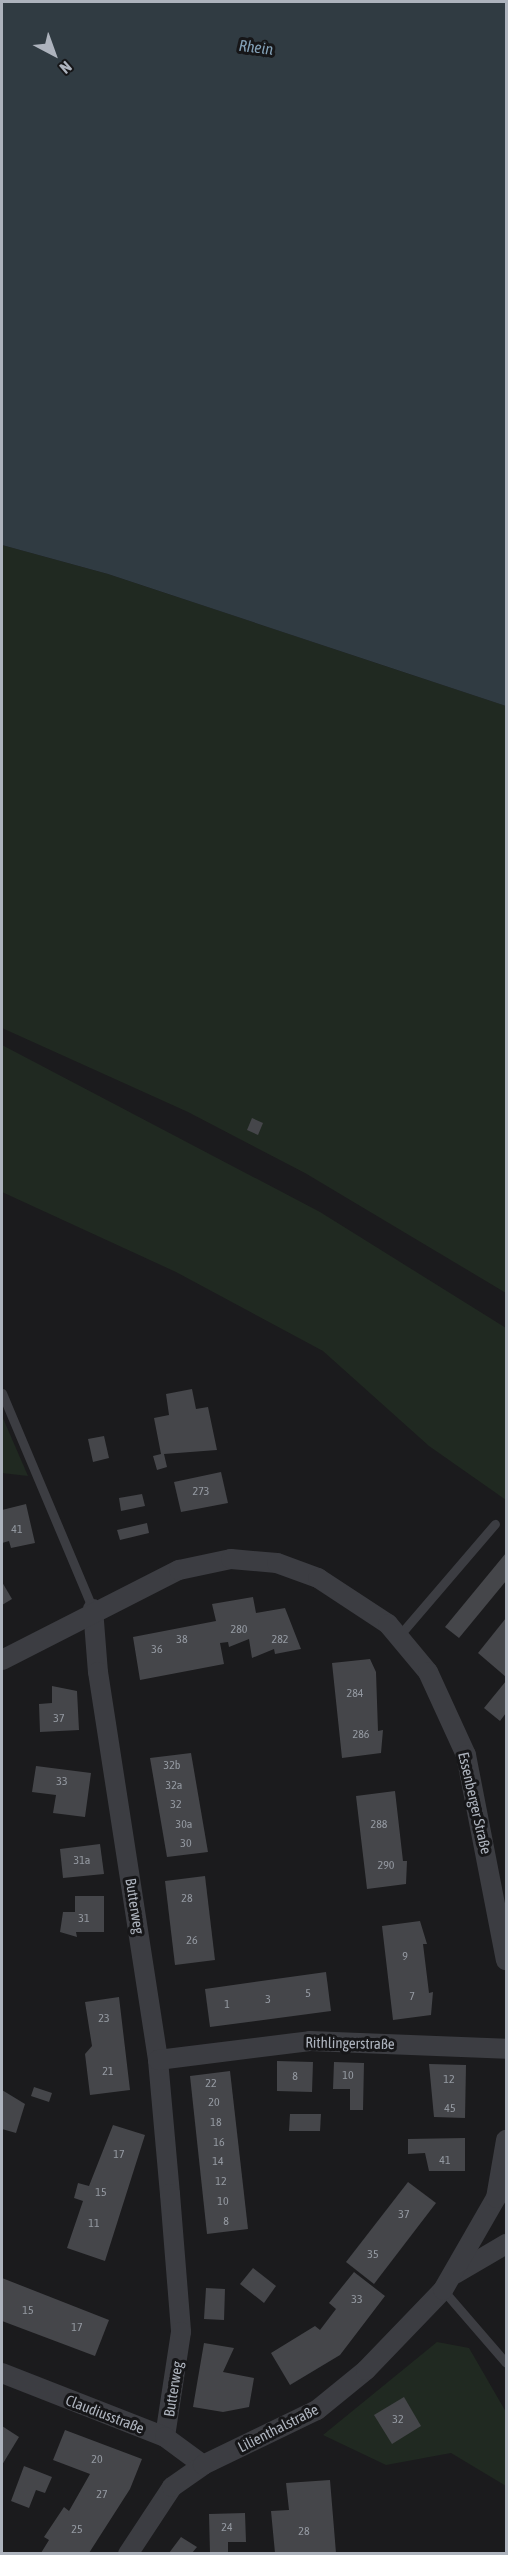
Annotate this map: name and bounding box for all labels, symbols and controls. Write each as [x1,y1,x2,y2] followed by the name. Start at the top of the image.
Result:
[24,24,84,84] north arrow
[238,35,274,59] water label: Rhein
[56,58,75,77] text: N
[193,1485,209,1499] house number: 273
[11,1523,23,1537] house number: 41
[231,1623,247,1637] house number: 280
[176,1633,188,1647] house number: 38
[272,1633,288,1647] house number: 282
[151,1643,163,1657] house number: 36
[347,1687,363,1701] house number: 284
[53,1712,65,1726] house number: 37
[353,1728,369,1742] house number: 286
[455,1750,495,1856] street label: Essenberger Straße
[164,1759,180,1773] house number: 32b
[56,1775,68,1789] house number: 33
[166,1779,182,1793] house number: 32a
[170,1798,182,1812] house number: 32
[176,1818,192,1832] house number: 30a
[371,1818,387,1832] house number: 288
[180,1837,192,1851] house number: 30
[74,1854,90,1868] house number: 31a
[378,1859,394,1873] house number: 290
[122,1877,148,1935] street label: Butterweg
[181,1892,193,1906] house number: 28
[78,1912,90,1926] house number: 31
[186,1934,198,1948] house number: 26
[402,1950,408,1964] house number: 9
[305,1987,311,2001] house number: 5
[409,1990,415,2004] house number: 7
[265,1993,271,2007] house number: 3
[224,1998,230,2012] house number: 1
[98,2012,110,2026] house number: 23
[305,2033,395,2053] street label: Rithlingerstraße
[102,2065,114,2079] house number: 21
[342,2069,354,2083] house number: 10
[292,2070,298,2084] house number: 8
[443,2073,455,2087] house number: 12
[205,2077,217,2091] house number: 22
[208,2096,220,2110] house number: 20
[444,2102,456,2116] house number: 45
[210,2116,222,2130] house number: 18
[213,2136,225,2150] house number: 16
[113,2148,125,2162] house number: 17
[439,2154,451,2168] house number: 41
[212,2155,224,2169] house number: 14
[215,2175,227,2189] house number: 12
[95,2186,107,2200] house number: 15
[217,2195,229,2209] house number: 10
[398,2208,410,2222] house number: 37
[223,2215,229,2229] house number: 8
[88,2217,100,2231] house number: 11
[367,2248,379,2262] house number: 35
[351,2293,363,2307] house number: 33
[22,2304,34,2318] house number: 15
[71,2321,83,2335] house number: 17
[160,2360,186,2418] street label: Butterweg
[63,2391,147,2437] street label: Claudiusstraße
[235,2400,321,2456] street label: Lilienthalstraße
[392,2413,404,2427] house number: 32
[91,2453,103,2467] house number: 20
[96,2488,108,2502] house number: 27
[221,2521,233,2535] house number: 24
[71,2523,83,2537] house number: 25
[298,2525,310,2539] house number: 28

